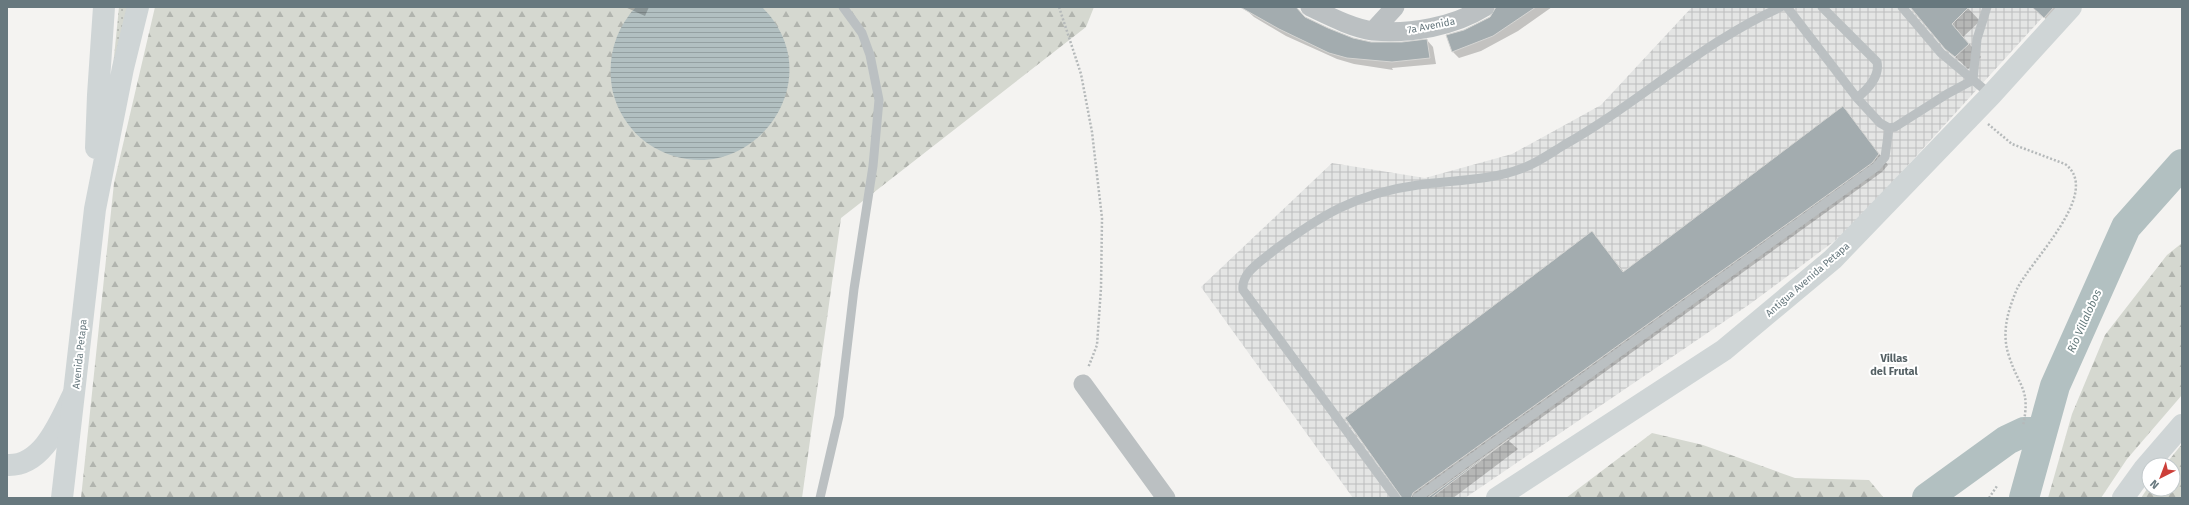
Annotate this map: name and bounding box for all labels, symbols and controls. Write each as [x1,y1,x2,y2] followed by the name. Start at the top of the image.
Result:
[1406,15,1456,36] street label: 7a Avenida
[1763,240,1852,319] street label: Antigua Avenida Petapa
[2065,288,2104,355] water label: Río Villalobos
[70,319,90,390] street label: Avenida Petapa
[1870,352,1918,378] district label: Villas del Frutal
[2141,457,2181,497] north arrow
[2148,477,2162,491] text: N

